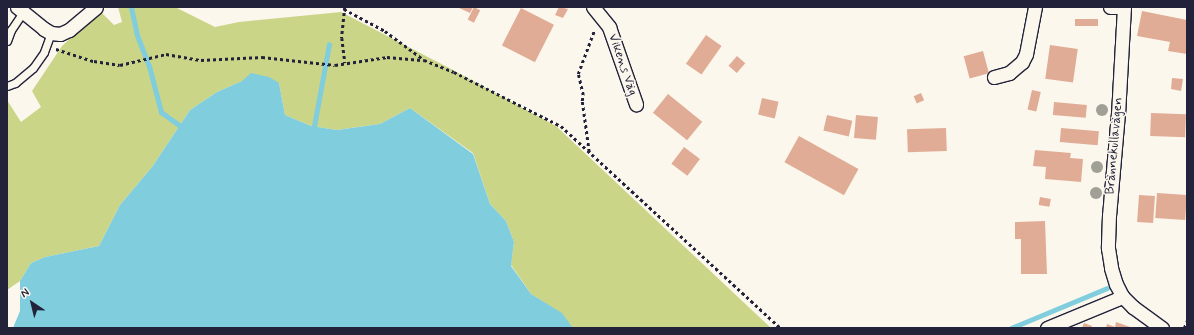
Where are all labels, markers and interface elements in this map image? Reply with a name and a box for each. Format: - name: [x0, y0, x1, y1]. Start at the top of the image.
- street label: Vikens Väg: [604, 32, 640, 98]
- street label: Brännekullavägen: [1103, 97, 1127, 195]
- north arrow: [12, 283, 52, 323]
- text: N: [18, 285, 32, 301]

